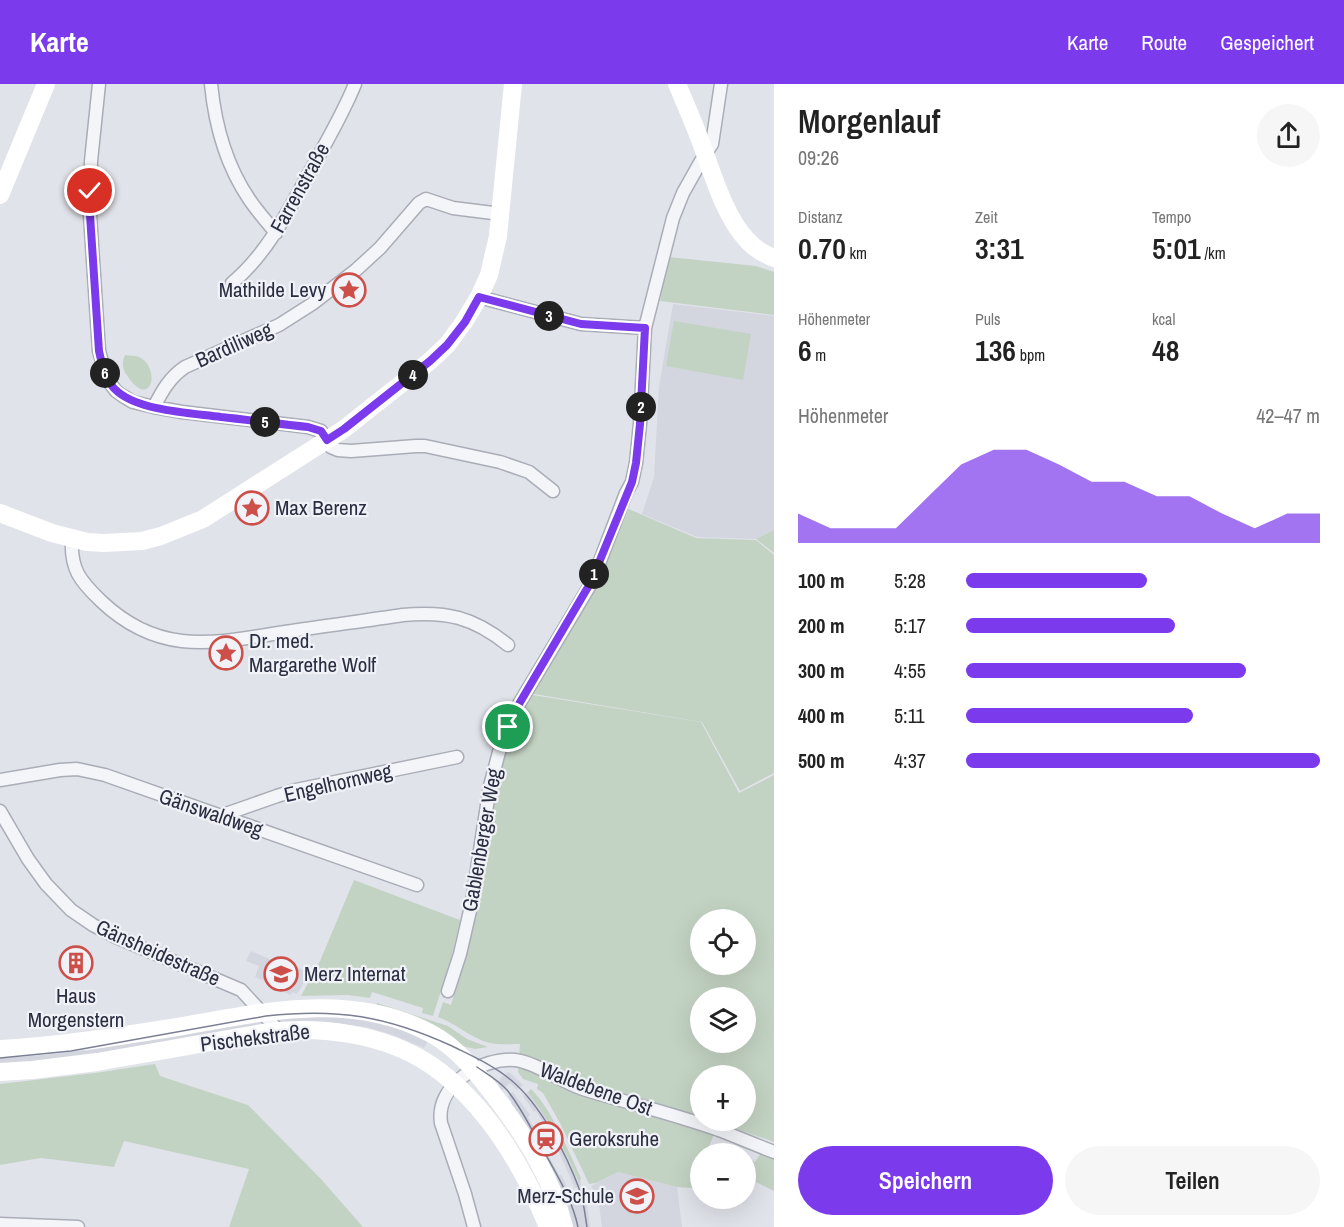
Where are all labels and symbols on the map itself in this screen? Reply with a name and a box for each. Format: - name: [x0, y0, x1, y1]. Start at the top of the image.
- street label: Farrenstraße: [263, 138, 336, 238]
- pin: [64, 165, 115, 216]
- place icon: Mathilde Levy: [331, 272, 367, 308]
- place label: Mathilde Levy: [219, 275, 326, 304]
- pin: 3: [534, 301, 564, 331]
- street label: Bardiliweg: [191, 315, 277, 374]
- pin: 6: [90, 358, 120, 388]
- pin: 4: [398, 360, 428, 390]
- pin: 2: [626, 392, 656, 422]
- pin: 5: [250, 407, 280, 437]
- place icon: Max Berenz: [234, 490, 270, 526]
- place label: Max Berenz: [275, 493, 367, 522]
- pin: 1: [579, 559, 609, 589]
- place label: Dr. med. Margarethe Wolf: [249, 626, 376, 679]
- place icon: Dr. med. Margarethe Wolf: [208, 635, 244, 671]
- pin: [482, 701, 533, 752]
- street label: Engelhornweg: [281, 756, 395, 809]
- street label: Gablenberger Weg: [455, 765, 508, 914]
- street label: Gänswaldweg: [155, 781, 267, 844]
- street label: Gänsheidestraße: [92, 912, 225, 993]
- building icon: Haus Morgenstern: [58, 945, 94, 981]
- school or university icon: Merz Internat: [263, 956, 299, 992]
- place label: Merz Internat: [304, 959, 406, 988]
- place label: Haus Morgenstern: [28, 981, 124, 1034]
- street label: Pischekstraße: [199, 1016, 311, 1059]
- street label: Waldebene Ost: [536, 1055, 657, 1122]
- station icon: Geroksruhe: [528, 1121, 564, 1157]
- place label: Geroksruhe: [569, 1124, 659, 1153]
- school or university icon: Merz-Schule: [619, 1178, 655, 1214]
- place label: Merz-Schule: [517, 1181, 614, 1210]

